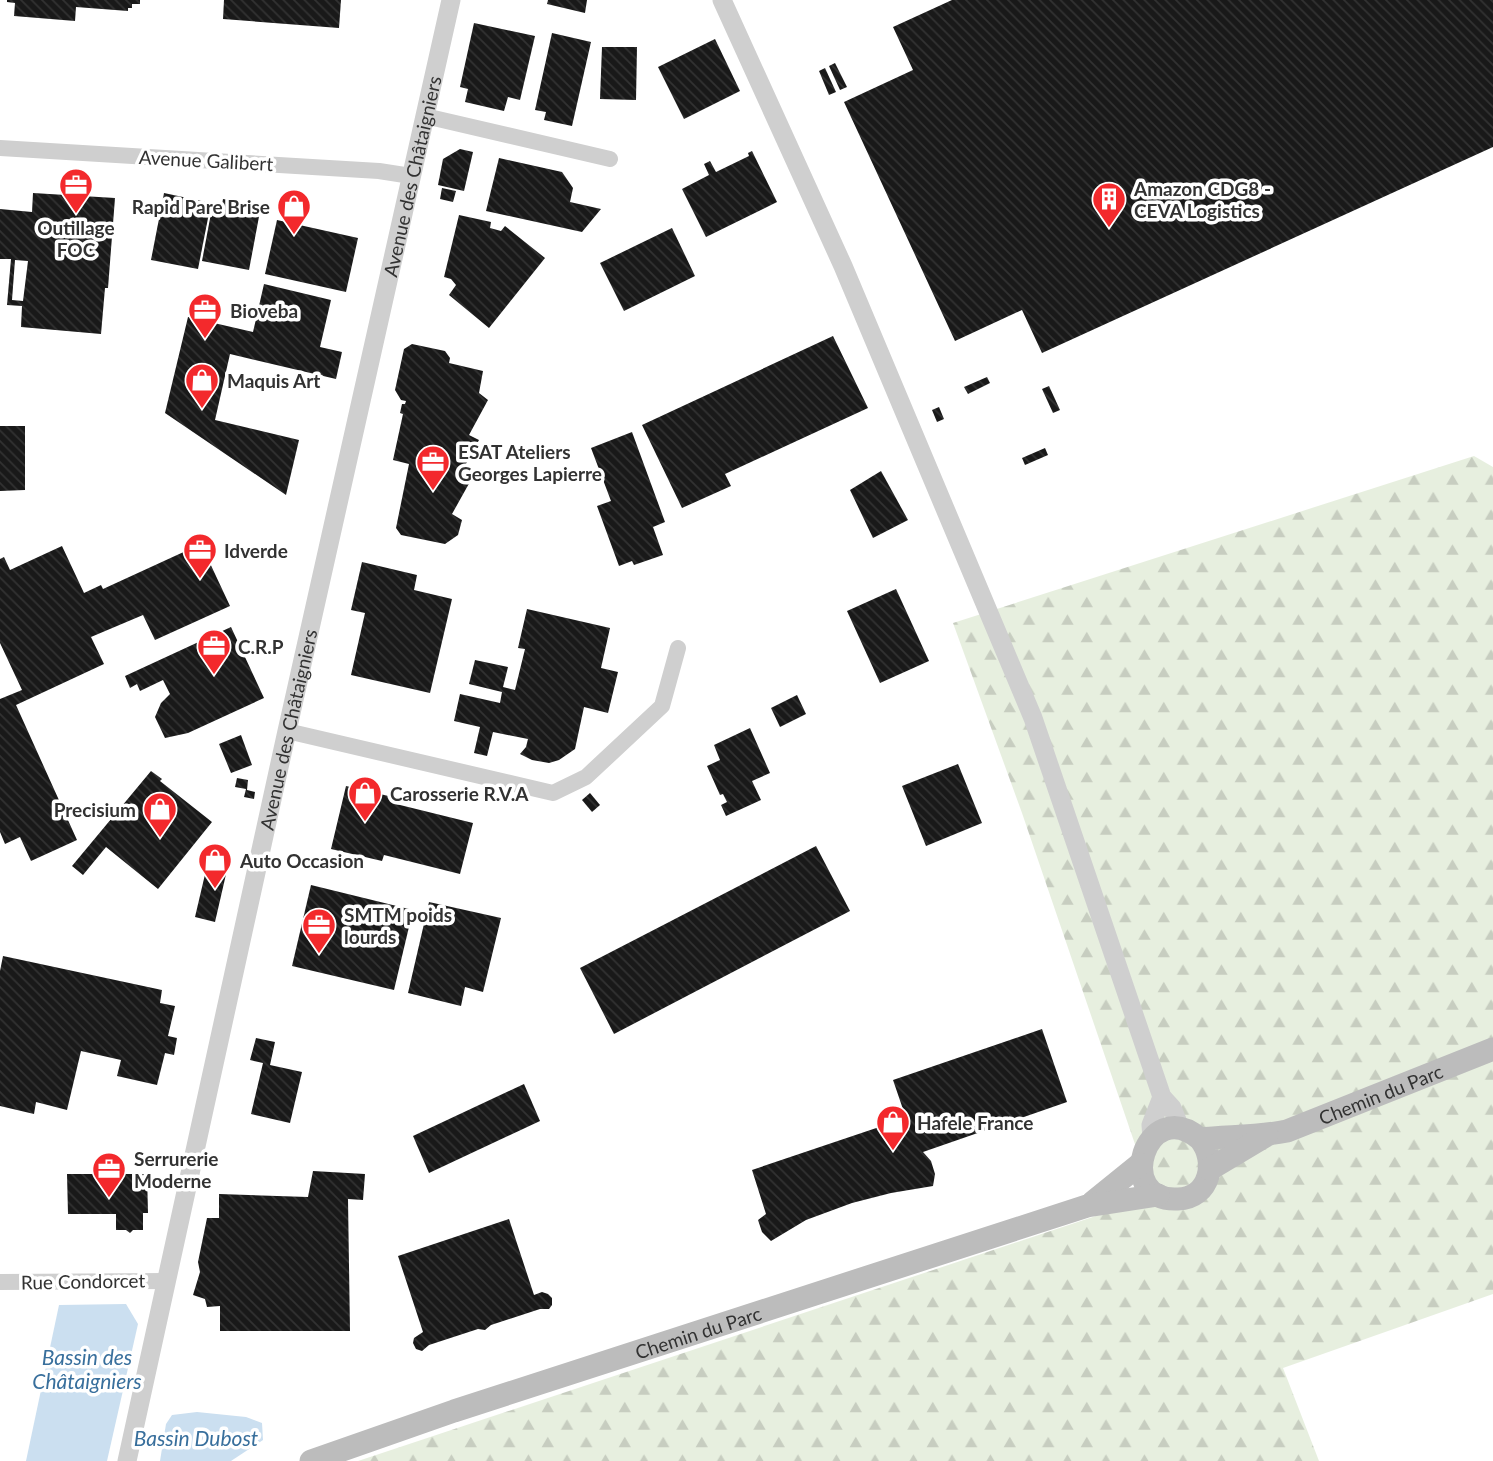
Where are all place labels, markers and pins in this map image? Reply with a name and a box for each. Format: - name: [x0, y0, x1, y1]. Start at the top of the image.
- office icon: Outillage FOC: [57, 166, 95, 215]
- place label: Amazon CDG8 - CEVA Logistics: [1133, 177, 1271, 222]
- building icon: Amazon CDG8 - CEVA Logistics: [1090, 180, 1128, 229]
- shop icon: Rapid Pare Brise: [275, 187, 313, 236]
- place label: Rapid Pare Brise: [132, 195, 270, 218]
- place label: Outillage FOC: [37, 216, 115, 261]
- office icon: Bioveba: [186, 291, 224, 340]
- place label: Bioveba: [230, 299, 298, 322]
- shop icon: Maquis Art: [183, 361, 221, 410]
- place label: Maquis Art: [227, 369, 320, 392]
- place label: ESAT Ateliers Georges Lapierre: [458, 440, 602, 485]
- office icon: ESAT Ateliers Georges Lapierre: [414, 443, 452, 492]
- office icon: Idverde: [181, 531, 219, 580]
- place label: Idverde: [224, 539, 288, 562]
- office icon: C.R.P: [195, 627, 233, 676]
- place label: C.R.P: [238, 635, 284, 658]
- shop icon: Carosserie R.V.A: [346, 774, 384, 823]
- place label: Carosserie R.V.A: [390, 782, 529, 805]
- shop icon: Precisium: [141, 790, 179, 839]
- place label: Precisium: [54, 798, 136, 821]
- shop icon: Auto Occasion: [196, 841, 234, 890]
- place label: Auto Occasion: [239, 849, 364, 872]
- place label: SMTM poids lourds: [344, 903, 452, 948]
- office icon: SMTM poids lourds: [300, 906, 338, 955]
- shop icon: Hafele France: [874, 1103, 912, 1152]
- place label: Hafele France: [917, 1111, 1034, 1134]
- place label: Serrurerie Moderne: [134, 1147, 218, 1192]
- office icon: Serrurerie Moderne: [90, 1150, 128, 1199]

